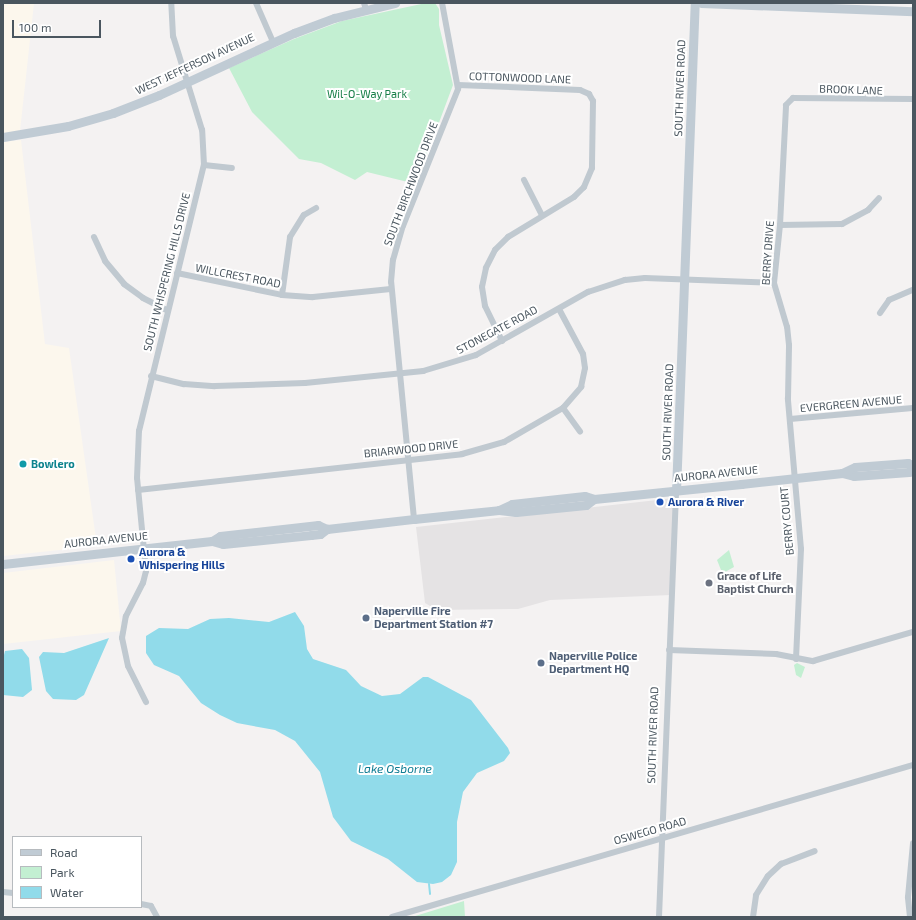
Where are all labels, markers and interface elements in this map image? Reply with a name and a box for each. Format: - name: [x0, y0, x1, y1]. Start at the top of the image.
- scale bar: [14, 12, 103, 38]
- text: 100 m: [19, 20, 51, 34]
- street label: WEST JEFFERSON AVENUE: [133, 30, 257, 98]
- street label: SOUTH RIVER ROAD: [672, 39, 688, 137]
- street label: COTTONWOOD LANE: [469, 70, 571, 86]
- street label: BROOK LANE: [819, 82, 883, 98]
- park label: Wil-O-Way Park: [327, 87, 407, 101]
- street label: SOUTH BIRCHWOOD DRIVE: [381, 120, 441, 248]
- street label: SOUTH WHISPERING HILLS DRIVE: [141, 191, 193, 353]
- street label: BERRY DRIVE: [759, 220, 777, 286]
- street label: WILLCREST ROAD: [194, 261, 282, 291]
- street label: STONEGATE ROAD: [454, 303, 540, 357]
- street label: SOUTH RIVER ROAD: [660, 363, 676, 461]
- street label: EVERGREEN AVENUE: [799, 393, 903, 415]
- street label: BRIARWOOD DRIVE: [363, 437, 459, 461]
- place label: Bowlero: [31, 457, 75, 471]
- marker: Bowlero: [18, 459, 28, 469]
- street label: AURORA AVENUE: [673, 463, 759, 485]
- street label: BERRY COURT: [777, 486, 797, 556]
- place label: Aurora & River: [668, 495, 744, 509]
- marker: Aurora & River: [655, 497, 665, 507]
- street label: AURORA AVENUE: [63, 529, 149, 551]
- place label: Aurora & Whispering Hills: [139, 546, 225, 572]
- marker: Aurora & Whispering Hills: [126, 554, 136, 564]
- place label: Grace of Life Baptist Church: [717, 570, 794, 596]
- marker: Grace of Life Baptist Church: [704, 578, 714, 588]
- place label: Naperville Fire Department Station #7: [374, 605, 493, 631]
- marker: Naperville Fire Department Station #7: [361, 613, 371, 623]
- place label: Naperville Police Department HQ: [549, 650, 637, 676]
- marker: Naperville Police Department HQ: [536, 658, 546, 668]
- street label: SOUTH RIVER ROAD: [645, 686, 661, 784]
- water label: Lake Osborne: [358, 762, 432, 776]
- street label: OSWEGO ROAD: [612, 814, 688, 848]
- legend: [12, 836, 142, 908]
- text: Road: [50, 845, 78, 859]
- text: Park: [50, 865, 75, 879]
- text: Water: [50, 885, 84, 899]

